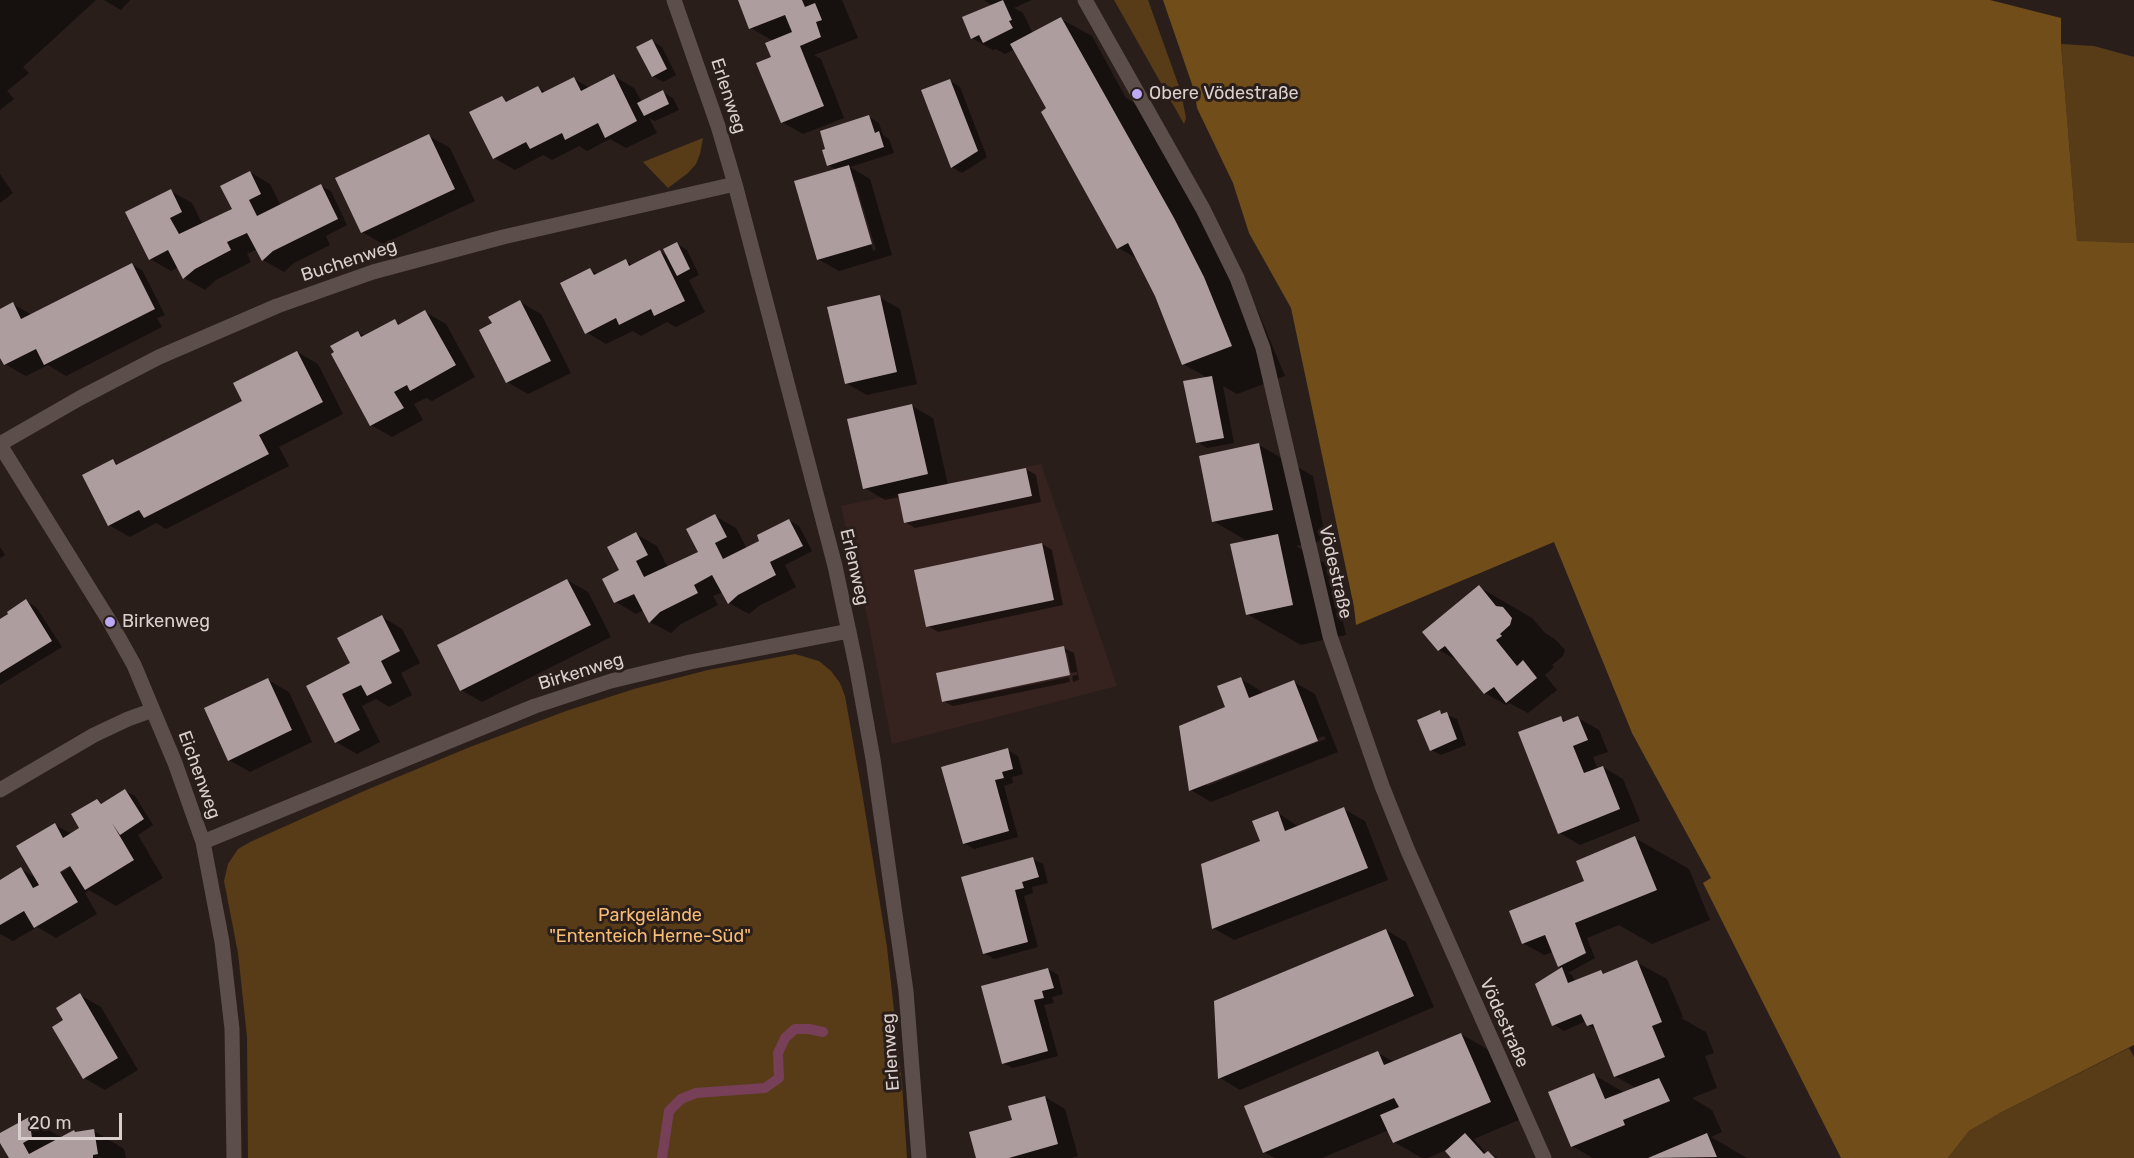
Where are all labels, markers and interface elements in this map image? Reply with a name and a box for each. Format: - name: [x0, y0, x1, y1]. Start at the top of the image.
- street label: Erlenweg: [706, 56, 750, 136]
- place label: Obere Vödestraße: [1149, 83, 1299, 105]
- marker: Obere Vödestraße: [1130, 87, 1144, 101]
- street label: Buchenweg: [298, 235, 400, 287]
- street label: Vödestraße: [1314, 523, 1356, 621]
- street label: Erlenweg: [835, 527, 873, 607]
- place label: Birkenweg: [122, 611, 210, 633]
- marker: Birkenweg: [103, 615, 117, 629]
- street label: Birkenweg: [536, 649, 626, 695]
- street label: Eichenweg: [173, 728, 225, 822]
- park label: Parkgelände "Ententeich Herne-Süd": [549, 905, 751, 948]
- street label: Vödestraße: [1475, 975, 1533, 1071]
- street label: Erlenweg: [878, 1012, 904, 1092]
- scale bar: [21, 1101, 124, 1139]
- text: 20 m: [29, 1112, 71, 1134]

